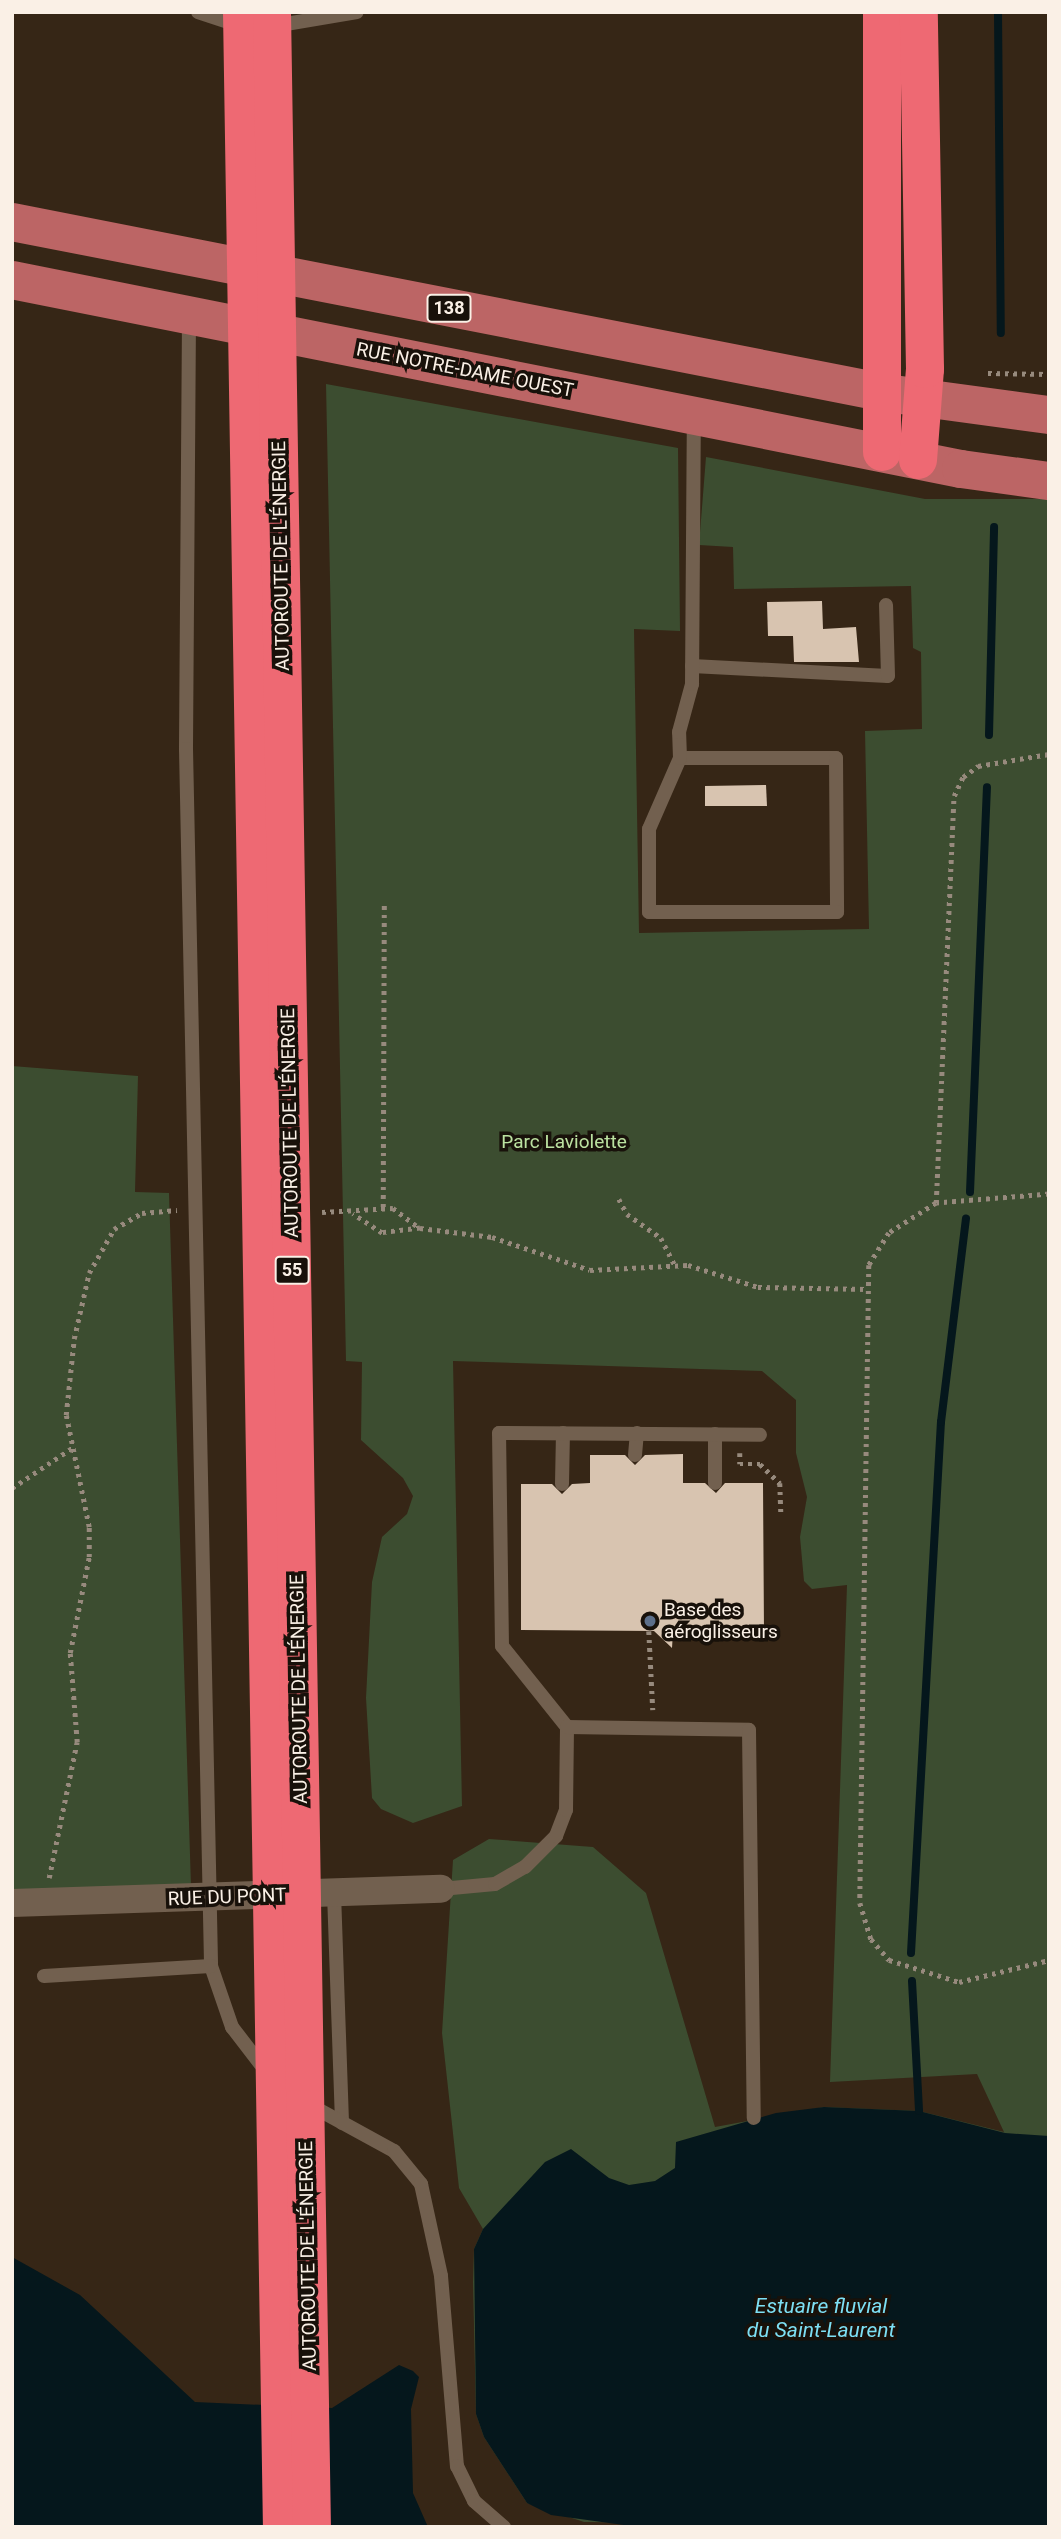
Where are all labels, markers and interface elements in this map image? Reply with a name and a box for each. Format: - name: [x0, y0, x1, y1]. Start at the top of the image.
- road number: 138: [426, 294, 472, 322]
- street label: RUE NOTRE-DAME OUEST: [355, 338, 575, 402]
- street label: AUTOROUTE DE L'ÉNERGIE: [268, 441, 294, 671]
- street label: AUTOROUTE DE L'ÉNERGIE: [277, 1008, 303, 1238]
- park label: Parc Laviolette: [501, 1131, 627, 1153]
- road number: 55: [274, 1255, 310, 1284]
- street label: AUTOROUTE DE L'ÉNERGIE: [286, 1574, 312, 1804]
- place label: Base des aéroglisseurs: [664, 1599, 778, 1643]
- marker: Base des aéroglisseurs: [642, 1613, 658, 1629]
- street label: RUE DU PONT: [167, 1884, 287, 1910]
- street label: AUTOROUTE DE L'ÉNERGIE: [295, 2141, 321, 2371]
- water label: Estuaire fluvial du Saint-Laurent: [747, 2293, 895, 2343]

